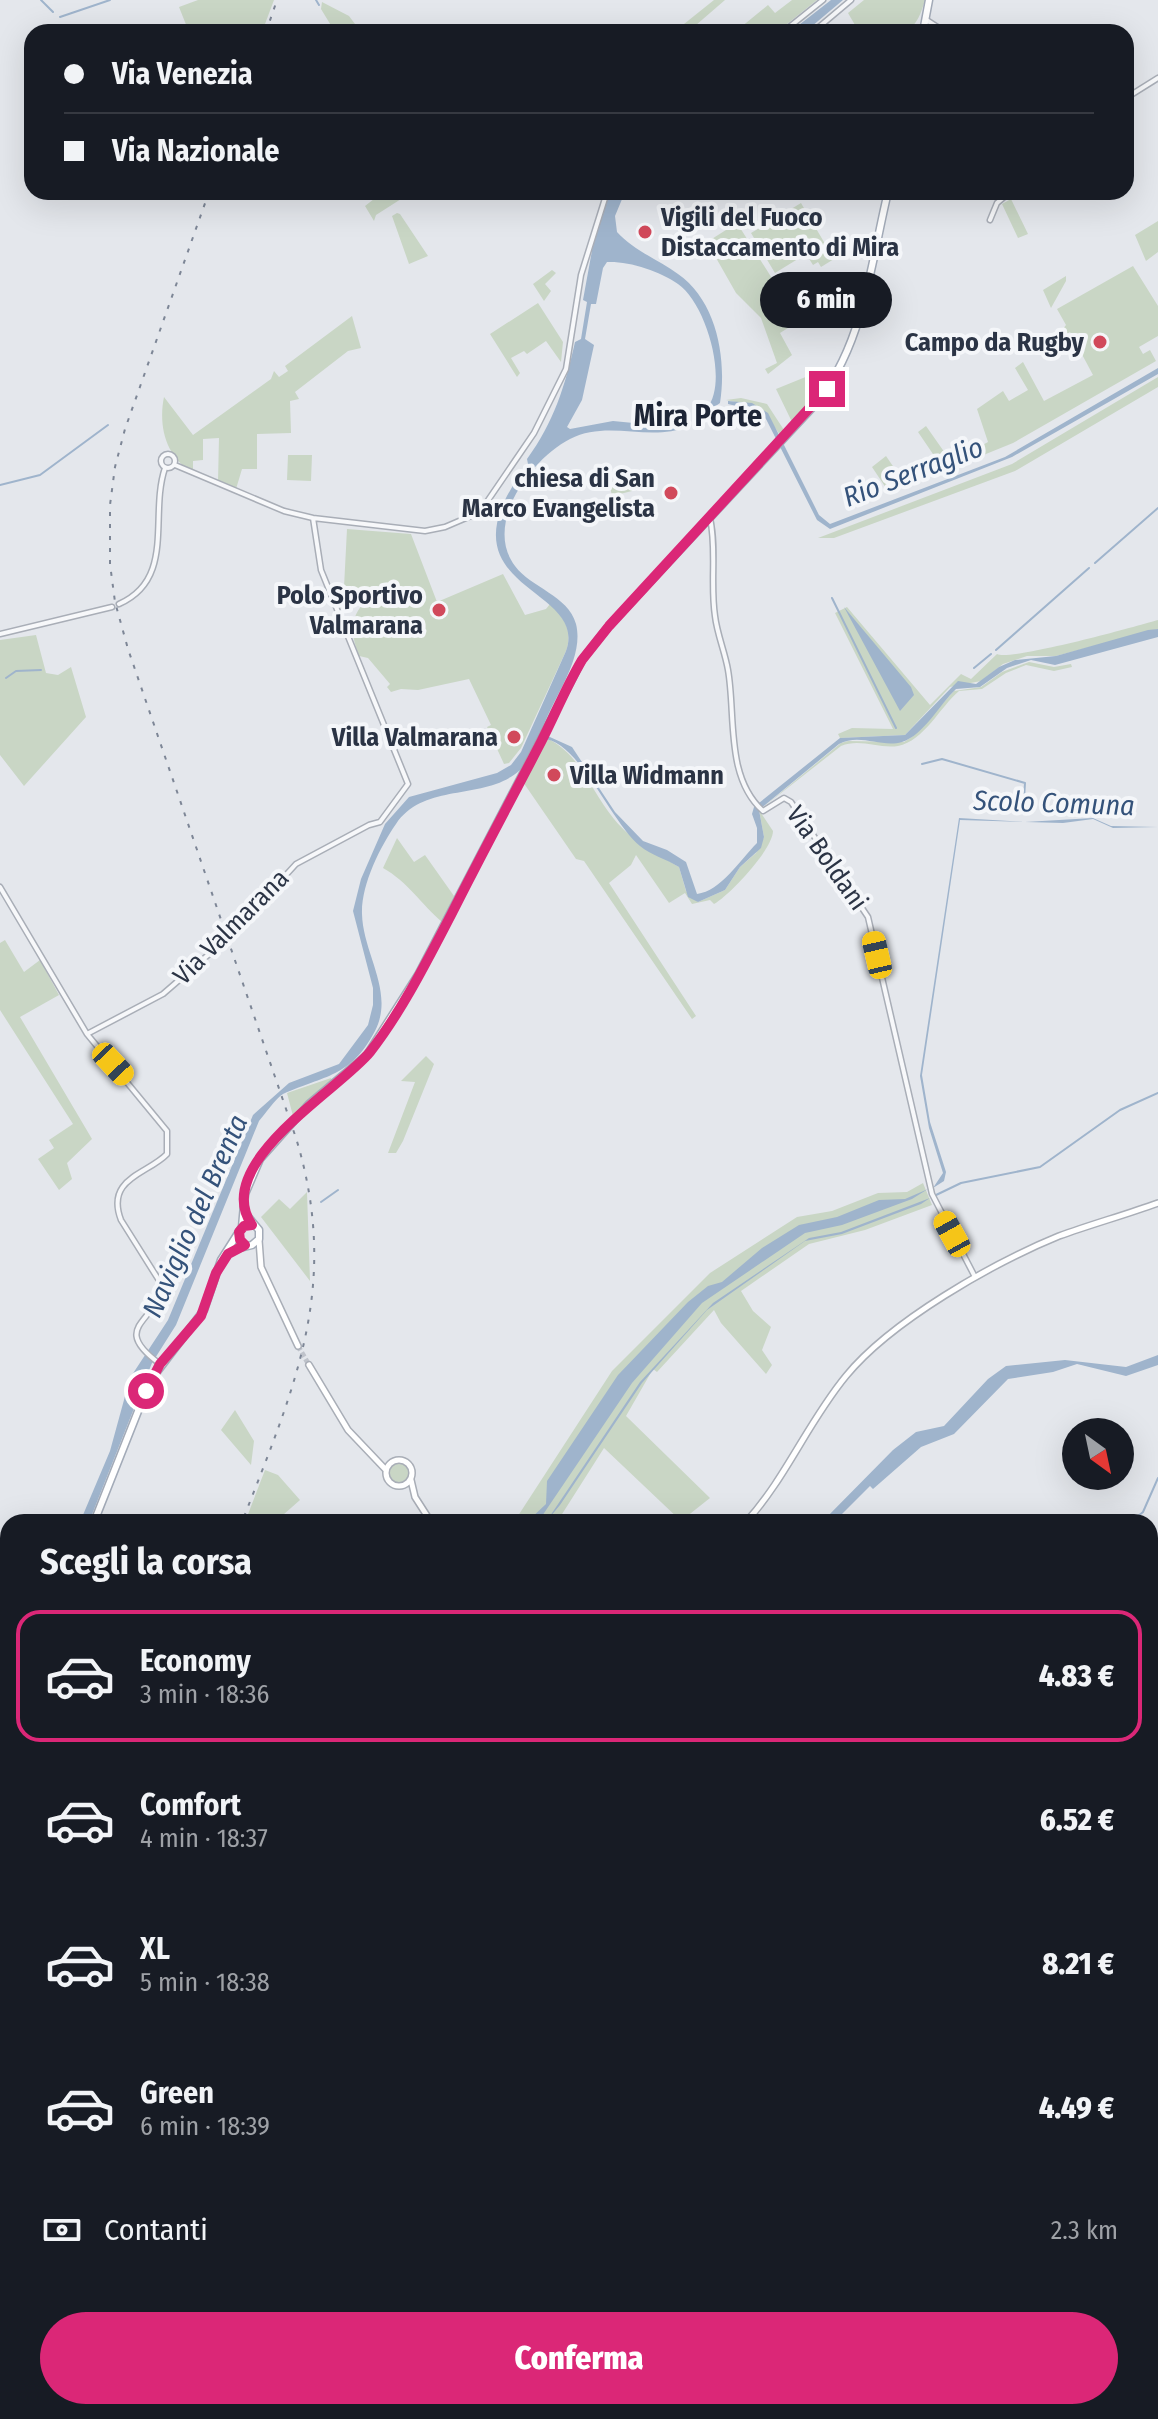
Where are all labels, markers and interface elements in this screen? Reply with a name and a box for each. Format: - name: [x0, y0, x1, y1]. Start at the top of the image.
- text: Via Venezia: [112, 56, 253, 92]
- text: Via Nazionale: [112, 133, 279, 169]
- place label: Vigili del Fuoco Distaccamento di Mira: [660, 202, 899, 263]
- marker: Vigili del Fuoco Distaccamento di Mira: [636, 223, 654, 241]
- callout: 6 min: [761, 273, 893, 329]
- text: 6 min: [796, 284, 856, 315]
- place label: Campo da Rugby: [905, 327, 1085, 358]
- marker: Campo da Rugby: [1091, 333, 1109, 351]
- route end: [809, 371, 845, 407]
- district label: Mira Porte: [634, 398, 762, 434]
- water label: Rio Serraglio: [838, 430, 988, 514]
- place label: chiesa di San Marco Evangelista: [462, 463, 655, 524]
- marker: chiesa di San Marco Evangelista: [662, 484, 680, 502]
- place label: Polo Sportivo Valmarana: [277, 580, 423, 641]
- marker: Polo Sportivo Valmarana: [430, 601, 448, 619]
- place label: Villa Valmarana: [331, 722, 498, 753]
- marker: Villa Valmarana: [505, 728, 523, 746]
- place label: Villa Widmann: [569, 760, 724, 791]
- marker: Villa Widmann: [545, 766, 563, 784]
- water label: Scolo Comuna: [972, 784, 1135, 822]
- street label: Via Boldani: [780, 800, 874, 916]
- street label: Via Valmarana: [167, 863, 295, 991]
- car: [860, 929, 894, 981]
- car: [88, 1038, 138, 1090]
- water label: Naviglio del Brenta: [136, 1110, 254, 1322]
- car: [930, 1207, 974, 1261]
- route start: [128, 1373, 164, 1409]
- north arrow: [1062, 1418, 1134, 1490]
- map controls: [1062, 1418, 1134, 1490]
- text: Scegli la corsa: [40, 1540, 252, 1584]
- icon: car: [44, 1640, 116, 1712]
- text: Economy: [140, 1643, 251, 1679]
- text: 4.83 €: [1039, 1658, 1114, 1694]
- text: 3 min · 18:36: [140, 1679, 269, 1710]
- icon: car: [44, 1784, 116, 1856]
- text: Comfort: [140, 1787, 241, 1823]
- text: 6.52 €: [1040, 1802, 1114, 1838]
- text: 4 min · 18:37: [140, 1823, 268, 1854]
- icon: car: [44, 1928, 116, 2000]
- text: XL: [140, 1931, 170, 1967]
- text: 8.21 €: [1042, 1946, 1114, 1982]
- text: 5 min · 18:38: [140, 1967, 270, 1998]
- icon: car: [44, 2072, 116, 2144]
- text: Green: [140, 2075, 214, 2111]
- text: 4.49 €: [1039, 2090, 1114, 2126]
- text: 6 min · 18:39: [140, 2111, 270, 2142]
- icon: cash: [40, 2208, 84, 2252]
- text: Contanti: [104, 2212, 208, 2248]
- text: 2.3 km: [1051, 2215, 1118, 2246]
- button: Conferma: [40, 2312, 1118, 2404]

